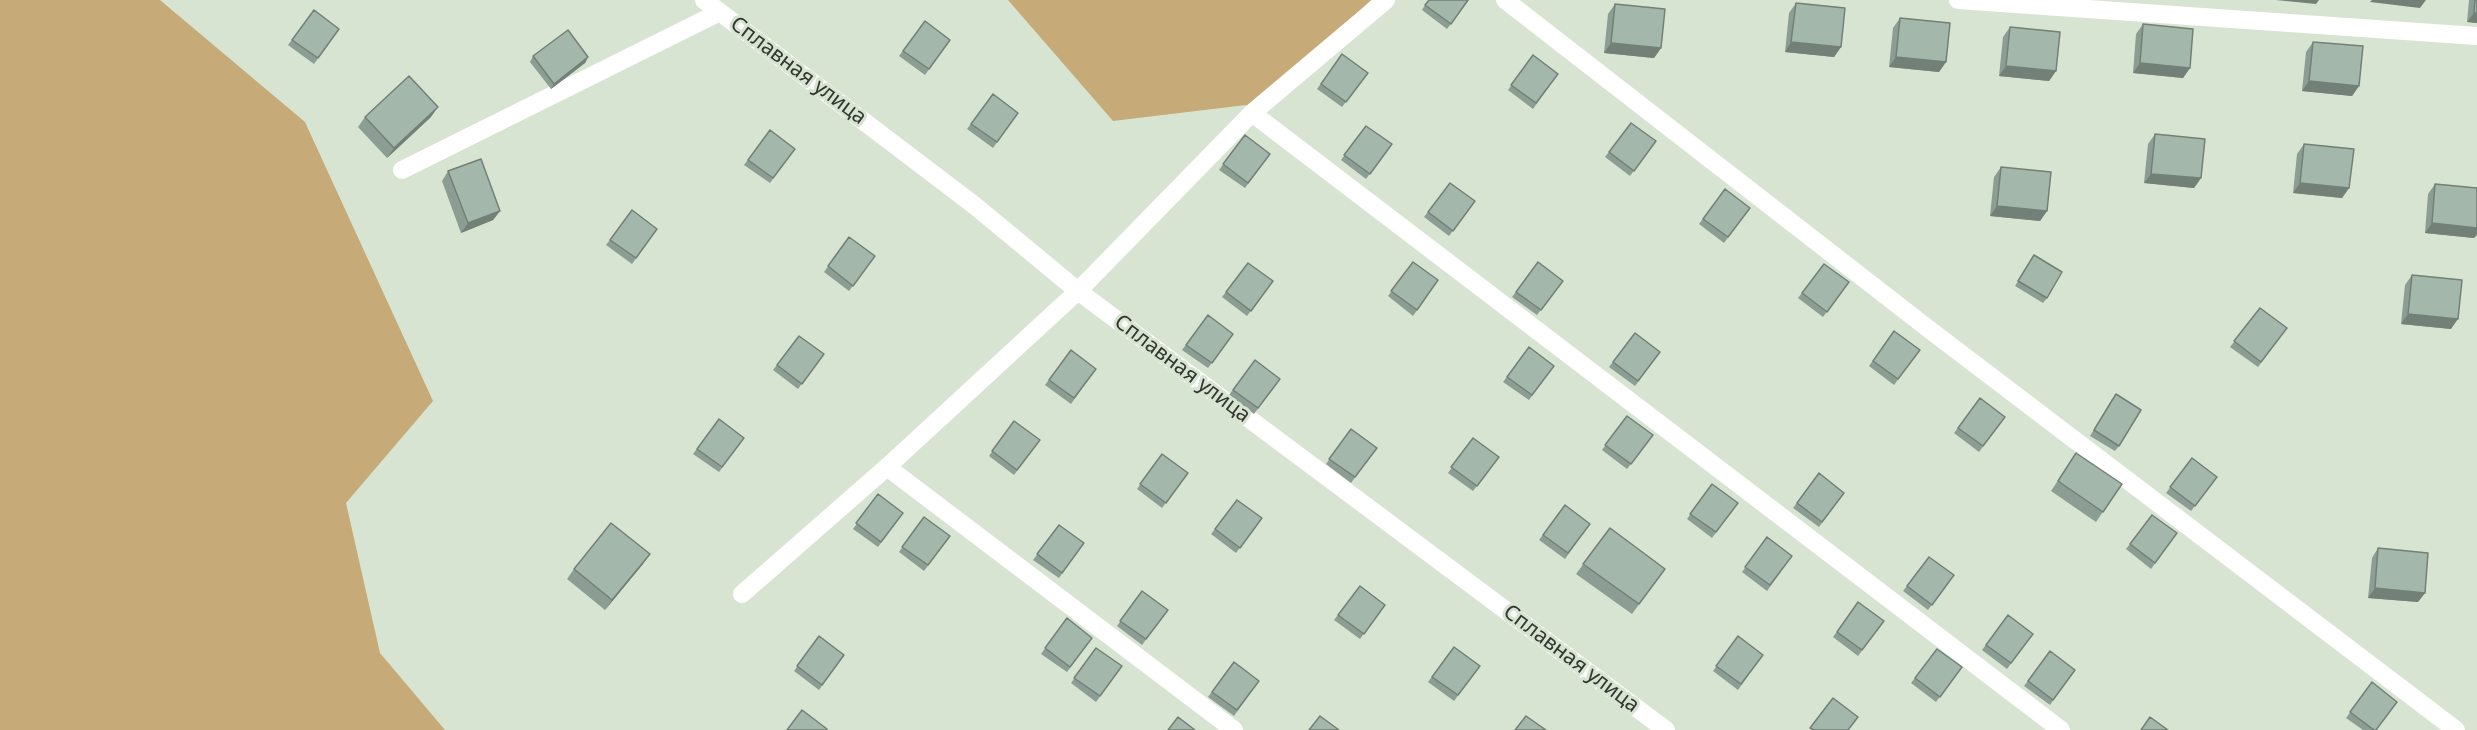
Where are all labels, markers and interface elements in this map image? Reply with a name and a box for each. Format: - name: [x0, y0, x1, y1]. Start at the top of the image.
- street label: Сплавная улица: [725, 12, 871, 130]
- street label: Сплавная улица: [1109, 310, 1255, 428]
- street label: Сплавная улица: [1498, 600, 1644, 718]

